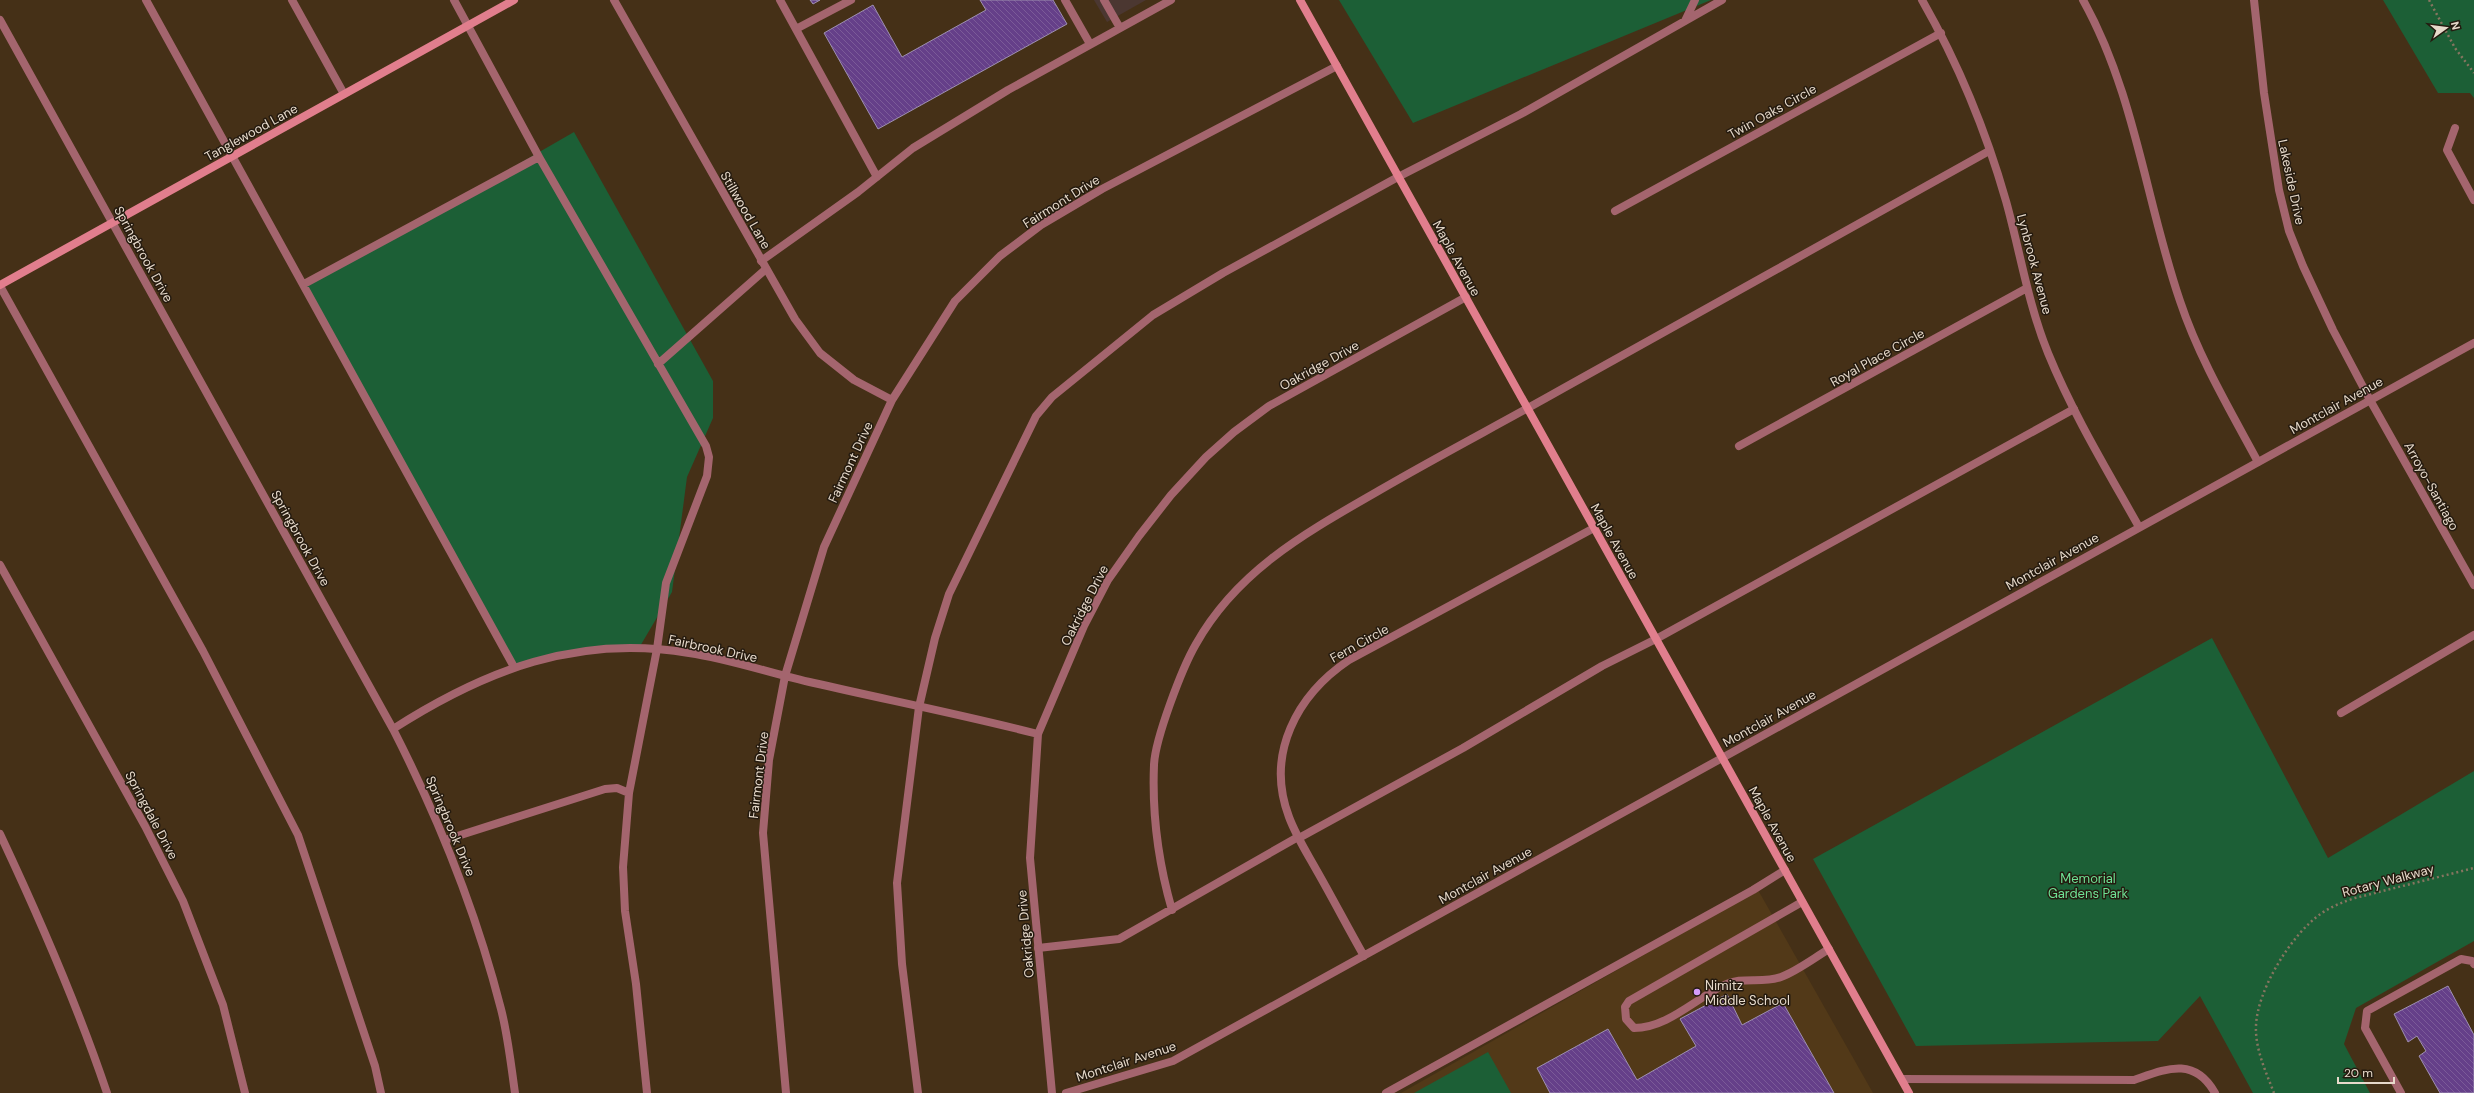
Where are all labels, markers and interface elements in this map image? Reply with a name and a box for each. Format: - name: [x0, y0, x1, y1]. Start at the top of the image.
- north arrow: [2426, 8, 2466, 48]
- text: N: [2448, 20, 2463, 31]
- street label: Twin Oaks Circle: [1725, 80, 1819, 143]
- street label: Tanglewood Lane: [202, 100, 301, 165]
- street label: Lakeside Drive: [2274, 138, 2309, 226]
- street label: Stillwood Lane: [716, 168, 775, 252]
- street label: Fairmont Drive: [1020, 171, 1103, 232]
- street label: Springbrook Drive: [110, 203, 177, 305]
- street label: Lynbrook Avenue: [2013, 212, 2056, 316]
- street label: Maple Avenue: [1429, 217, 1484, 299]
- street label: Royal Place Circle: [1827, 324, 1927, 390]
- street label: Oakridge Drive: [1276, 337, 1362, 394]
- street label: Montclair Avenue: [2287, 373, 2386, 438]
- street label: Fairmont Drive: [824, 419, 877, 506]
- street label: Arroyo-Santiago: [2400, 439, 2463, 534]
- street label: Springbrook Drive: [267, 487, 334, 589]
- street label: Maple Avenue: [1587, 500, 1642, 582]
- street label: Montclair Avenue: [2003, 529, 2102, 594]
- street label: Oakridge Drive: [1057, 562, 1112, 648]
- street label: Fern Circle: [1327, 620, 1392, 667]
- street label: Fairbrook Drive: [667, 631, 759, 666]
- street label: Montclair Avenue: [1720, 686, 1819, 751]
- street label: Fairmont Drive: [745, 731, 772, 820]
- street label: Springdale Drive: [121, 768, 182, 862]
- street label: Springbrook Drive: [422, 774, 479, 879]
- street label: Maple Avenue: [1745, 783, 1800, 865]
- street label: Montclair Avenue: [1436, 843, 1535, 908]
- street label: Rotary Walkway: [2340, 860, 2436, 901]
- park label: Memorial Gardens Park: [2048, 870, 2129, 902]
- street label: Oakridge Drive: [1013, 889, 1038, 979]
- place label: Nimitz Middle School: [1705, 977, 1790, 1009]
- marker: Nimitz Middle School: [1692, 987, 1702, 997]
- street label: Montclair Avenue: [1074, 1037, 1178, 1086]
- scale bar: [2338, 1059, 2394, 1085]
- text: 20 m: [2344, 1065, 2373, 1081]

